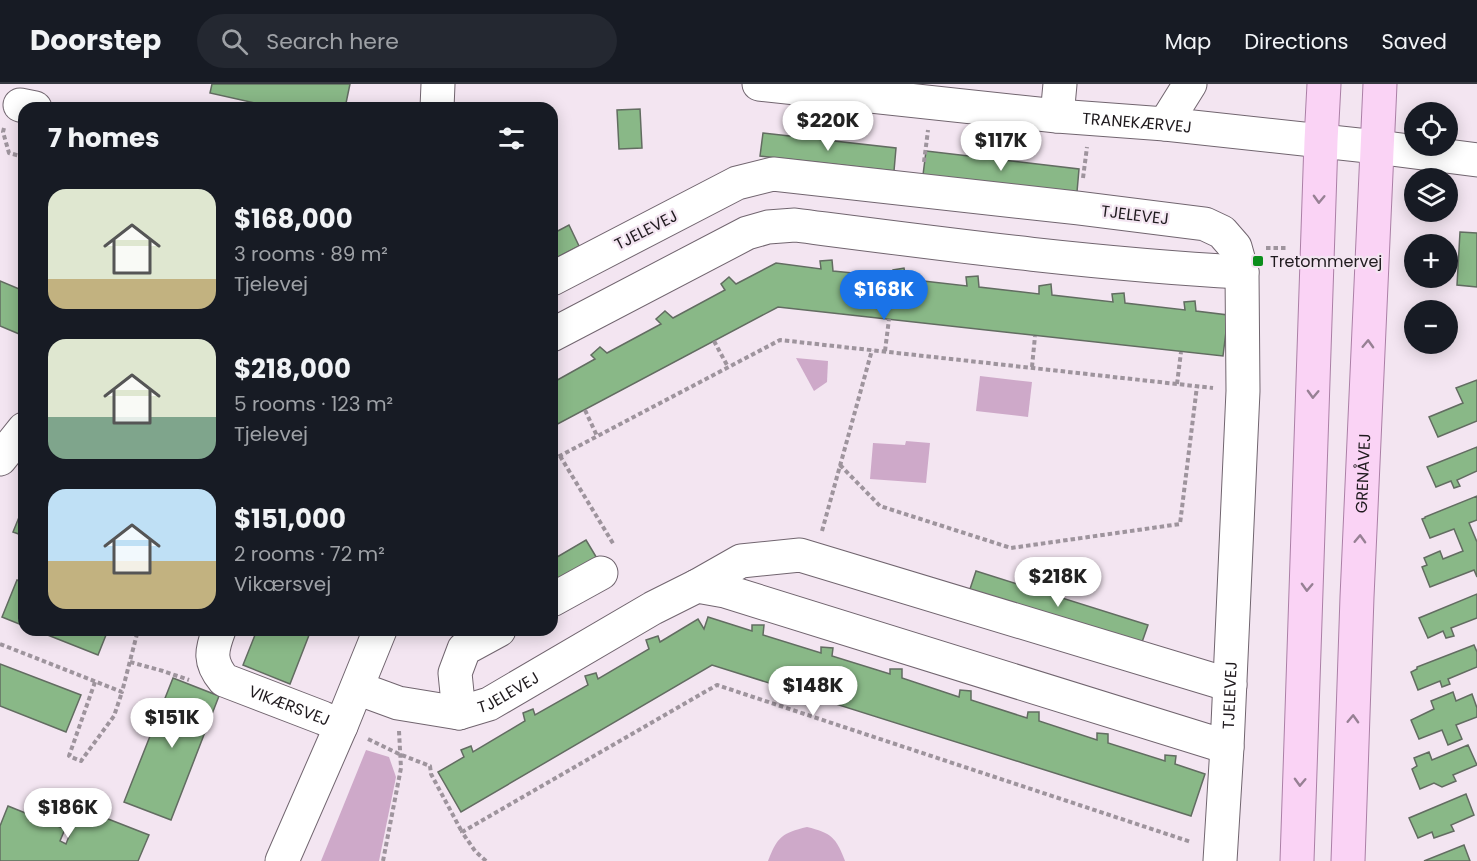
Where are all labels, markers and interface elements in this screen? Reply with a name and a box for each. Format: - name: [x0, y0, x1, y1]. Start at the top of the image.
- search box: [197, 14, 617, 68]
- text: Doorstep: [30, 21, 161, 60]
- icon: search: [218, 25, 251, 58]
- text: Search here: [266, 26, 399, 57]
- text: Map: [1165, 27, 1211, 56]
- text: Directions: [1244, 27, 1348, 56]
- text: Saved: [1381, 27, 1447, 56]
- pin: $220K: [786, 101, 870, 152]
- map controls: [1404, 102, 1458, 354]
- button: locate: [1404, 102, 1458, 156]
- text: $220K: [797, 106, 859, 134]
- street label: TRANEKÆRVEJ: [1081, 106, 1193, 138]
- text: 7 homes: [48, 120, 160, 156]
- pin: $117K: [959, 121, 1043, 172]
- icon: filters: [495, 122, 528, 155]
- text: $117K: [975, 126, 1027, 154]
- button: layers: [1404, 168, 1458, 222]
- one-way arrow: [1313, 195, 1325, 204]
- street label: TJELEVEJ: [1100, 199, 1170, 231]
- text: $168,000: [234, 201, 353, 237]
- street label: TJELEVEJ: [610, 204, 682, 256]
- icon: home: [96, 213, 168, 285]
- button: +: [1404, 234, 1458, 288]
- text: 3 rooms · 89 m²: [234, 240, 388, 268]
- place label: Tretommervej: [1270, 250, 1382, 273]
- marker: Tretommervej: [1251, 254, 1265, 268]
- text: Tjelevej: [234, 270, 308, 298]
- pin: $168K: [842, 270, 926, 321]
- text: $168K: [854, 275, 914, 303]
- button: −: [1404, 300, 1458, 354]
- one-way arrow: [1361, 340, 1374, 349]
- text: $218,000: [234, 351, 351, 387]
- icon: home: [96, 363, 168, 435]
- text: 5 rooms · 123 m²: [234, 390, 393, 418]
- one-way arrow: [1307, 390, 1319, 399]
- text: Tjelevej: [234, 420, 308, 448]
- street label: GRENÅVEJ: [1349, 433, 1376, 514]
- text: $151,000: [234, 501, 346, 537]
- icon: home: [96, 513, 168, 585]
- one-way arrow: [1353, 534, 1366, 543]
- text: 2 rooms · 72 m²: [234, 540, 385, 568]
- pin: $218K: [1016, 557, 1100, 608]
- text: $218K: [1029, 562, 1088, 590]
- text: Vikærsvej: [234, 570, 331, 598]
- one-way arrow: [1300, 583, 1313, 592]
- street label: TJELEVEJ: [1216, 661, 1242, 730]
- street label: TJELEVEJ: [474, 666, 543, 718]
- pin: $148K: [771, 666, 855, 717]
- text: $148K: [782, 671, 844, 699]
- street label: VIKÆRSVEJ: [246, 679, 334, 731]
- pin: $151K: [130, 698, 214, 749]
- text: $151K: [144, 703, 200, 731]
- one-way arrow: [1346, 714, 1359, 723]
- one-way arrow: [1293, 777, 1306, 786]
- pin: $186K: [26, 788, 110, 839]
- text: $186K: [38, 793, 98, 821]

